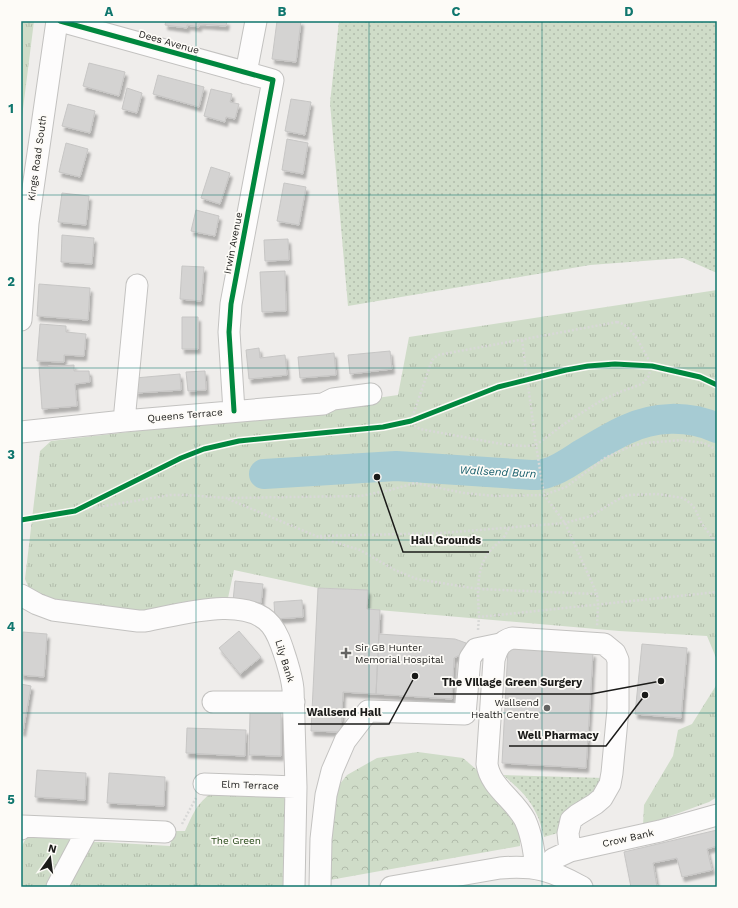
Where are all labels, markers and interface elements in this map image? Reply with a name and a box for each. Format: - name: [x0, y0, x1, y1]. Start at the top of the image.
- text: A: [105, 4, 114, 19]
- text: B: [278, 4, 287, 19]
- text: C: [452, 4, 461, 19]
- text: D: [624, 4, 634, 19]
- street label: Dees Avenue: [137, 28, 201, 56]
- text: 1: [8, 101, 14, 116]
- street label: Kings Road South: [26, 115, 48, 201]
- street label: Irwin Avenue: [222, 211, 244, 275]
- text: 2: [7, 274, 15, 289]
- street label: Queens Terrace: [147, 406, 223, 424]
- text: 3: [7, 447, 15, 462]
- water label: Wallsend Burn: [459, 463, 537, 481]
- callout: Hall Grounds: [403, 529, 489, 552]
- text: Hall Grounds: [411, 534, 481, 547]
- text: 4: [7, 619, 16, 634]
- street label: Lily Bank: [273, 638, 297, 684]
- place label: Sir GB Hunter Memorial Hospital: [355, 642, 444, 665]
- marker: Sir GB Hunter Memorial Hospital: [340, 647, 352, 659]
- callout: The Village Green Surgery: [434, 671, 591, 694]
- text: The Village Green Surgery: [442, 676, 583, 689]
- place label: Wallsend Health Centre: [471, 697, 539, 720]
- callout: Wallsend Hall: [298, 701, 389, 724]
- marker: Wallsend Health Centre: [542, 703, 552, 713]
- text: Wallsend Hall: [307, 706, 382, 719]
- callout: Well Pharmacy: [509, 723, 606, 746]
- text: Well Pharmacy: [517, 729, 599, 742]
- street label: Elm Terrace: [221, 778, 279, 792]
- text: 5: [7, 792, 15, 807]
- street label: Crow Bank: [601, 827, 655, 849]
- park label: The Green: [211, 835, 261, 846]
- north arrow: [30, 838, 70, 878]
- text: N: [47, 841, 58, 856]

